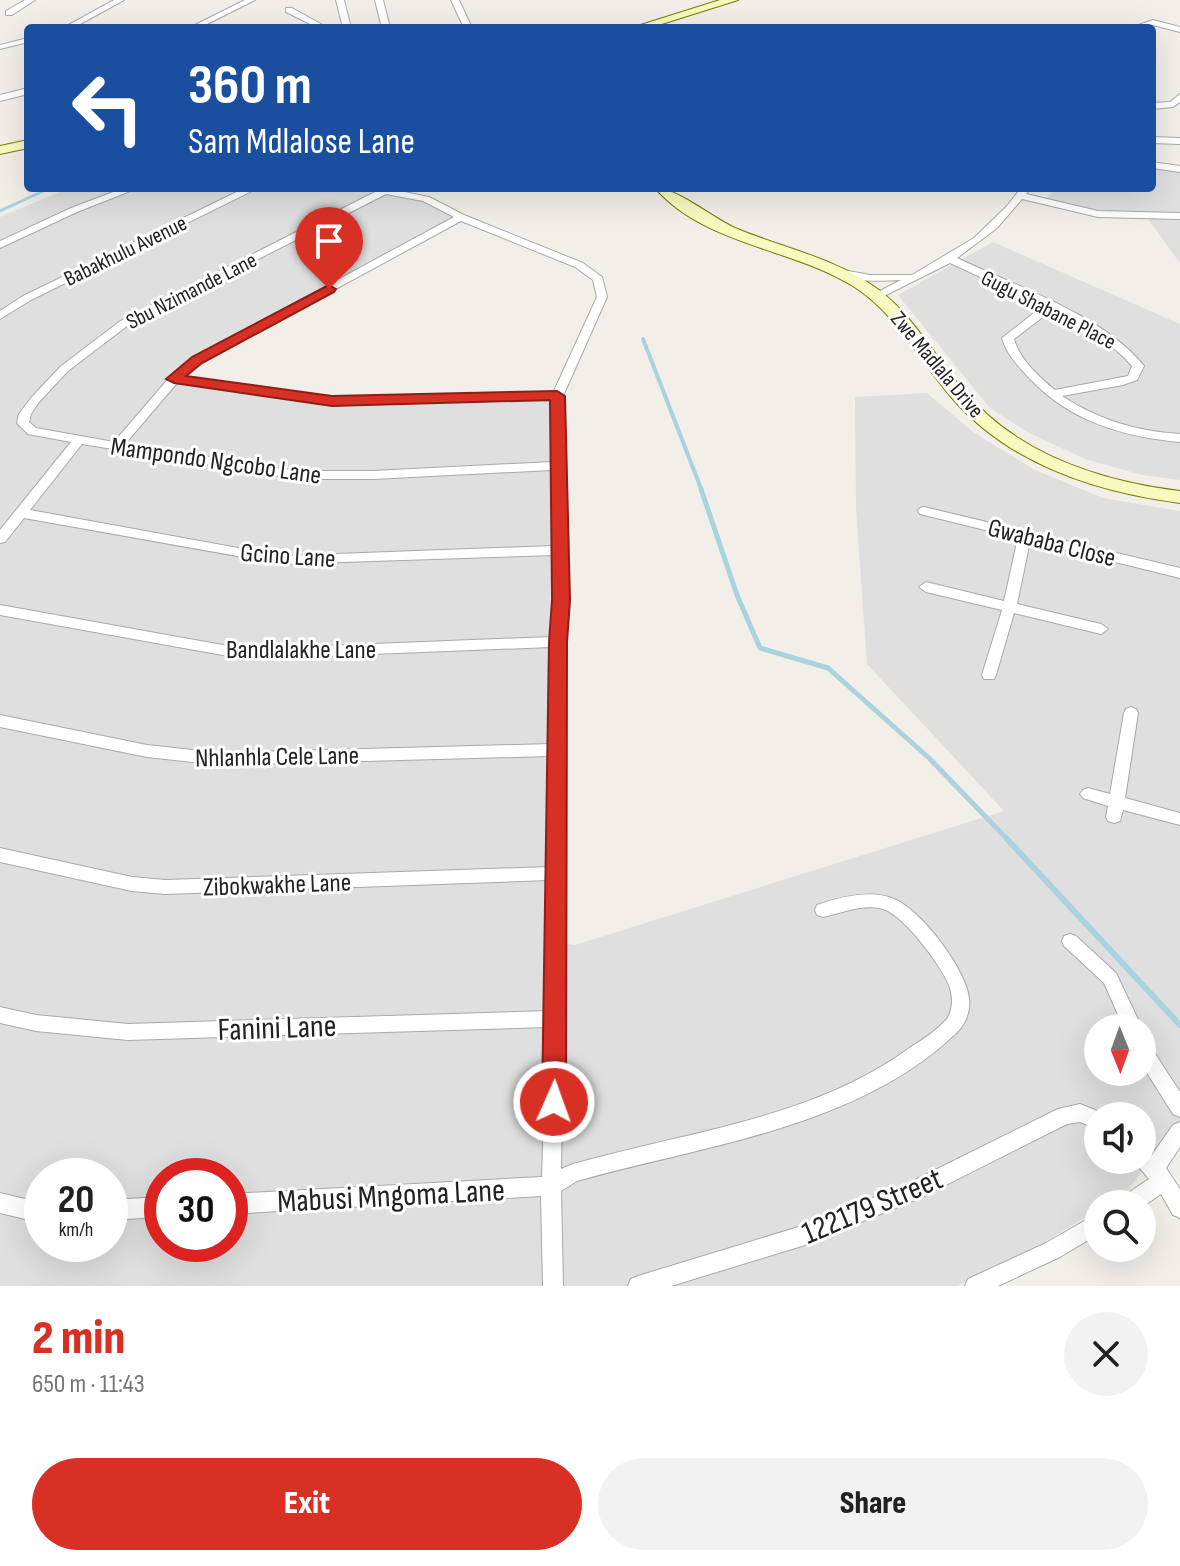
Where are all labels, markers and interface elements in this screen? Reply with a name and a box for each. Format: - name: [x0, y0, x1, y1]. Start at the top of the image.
- text: 360 m: [188, 53, 312, 120]
- icon: left: [56, 56, 160, 160]
- text: Sam Mdlalose Lane: [188, 121, 415, 164]
- pin: [295, 207, 363, 289]
- street label: Babakhulu Avenue: [60, 210, 192, 293]
- icon: arrive: [307, 219, 351, 263]
- street label: Sbu Nzimande Lane: [122, 247, 261, 336]
- street label: Gugu Shabane Place: [976, 265, 1120, 356]
- street label: Zwe Madlala Drive: [884, 306, 989, 424]
- street label: Mampondo Ngcobo Lane: [109, 431, 323, 492]
- street label: Gwababa Close: [985, 513, 1119, 574]
- street label: Gcino Lane: [239, 538, 337, 575]
- street label: Bandlalakhe Lane: [226, 635, 376, 666]
- street label: Nhlanhla Cele Lane: [195, 741, 359, 774]
- street label: Zibokwakhe Lane: [202, 867, 352, 904]
- street label: Fanini Lane: [217, 1007, 337, 1050]
- north arrow: [1084, 1014, 1156, 1086]
- map controls: [1084, 1014, 1156, 1262]
- position arrow: [512, 1060, 596, 1144]
- button: sound: [1084, 1102, 1156, 1174]
- speed limit sign: 30: [144, 1158, 248, 1262]
- street label: 122179 Street: [796, 1159, 949, 1253]
- street label: Mabusi Mngoma Lane: [276, 1171, 506, 1222]
- text: 20: [58, 1176, 94, 1224]
- button: search: [1084, 1190, 1156, 1262]
- text: km/h: [59, 1218, 93, 1242]
- text: 2 min: [32, 1310, 125, 1367]
- button: close: [1064, 1312, 1148, 1396]
- text: 650 m · 11:43: [32, 1369, 145, 1400]
- button: Exit: [32, 1458, 582, 1550]
- button: Share: [598, 1458, 1148, 1550]

